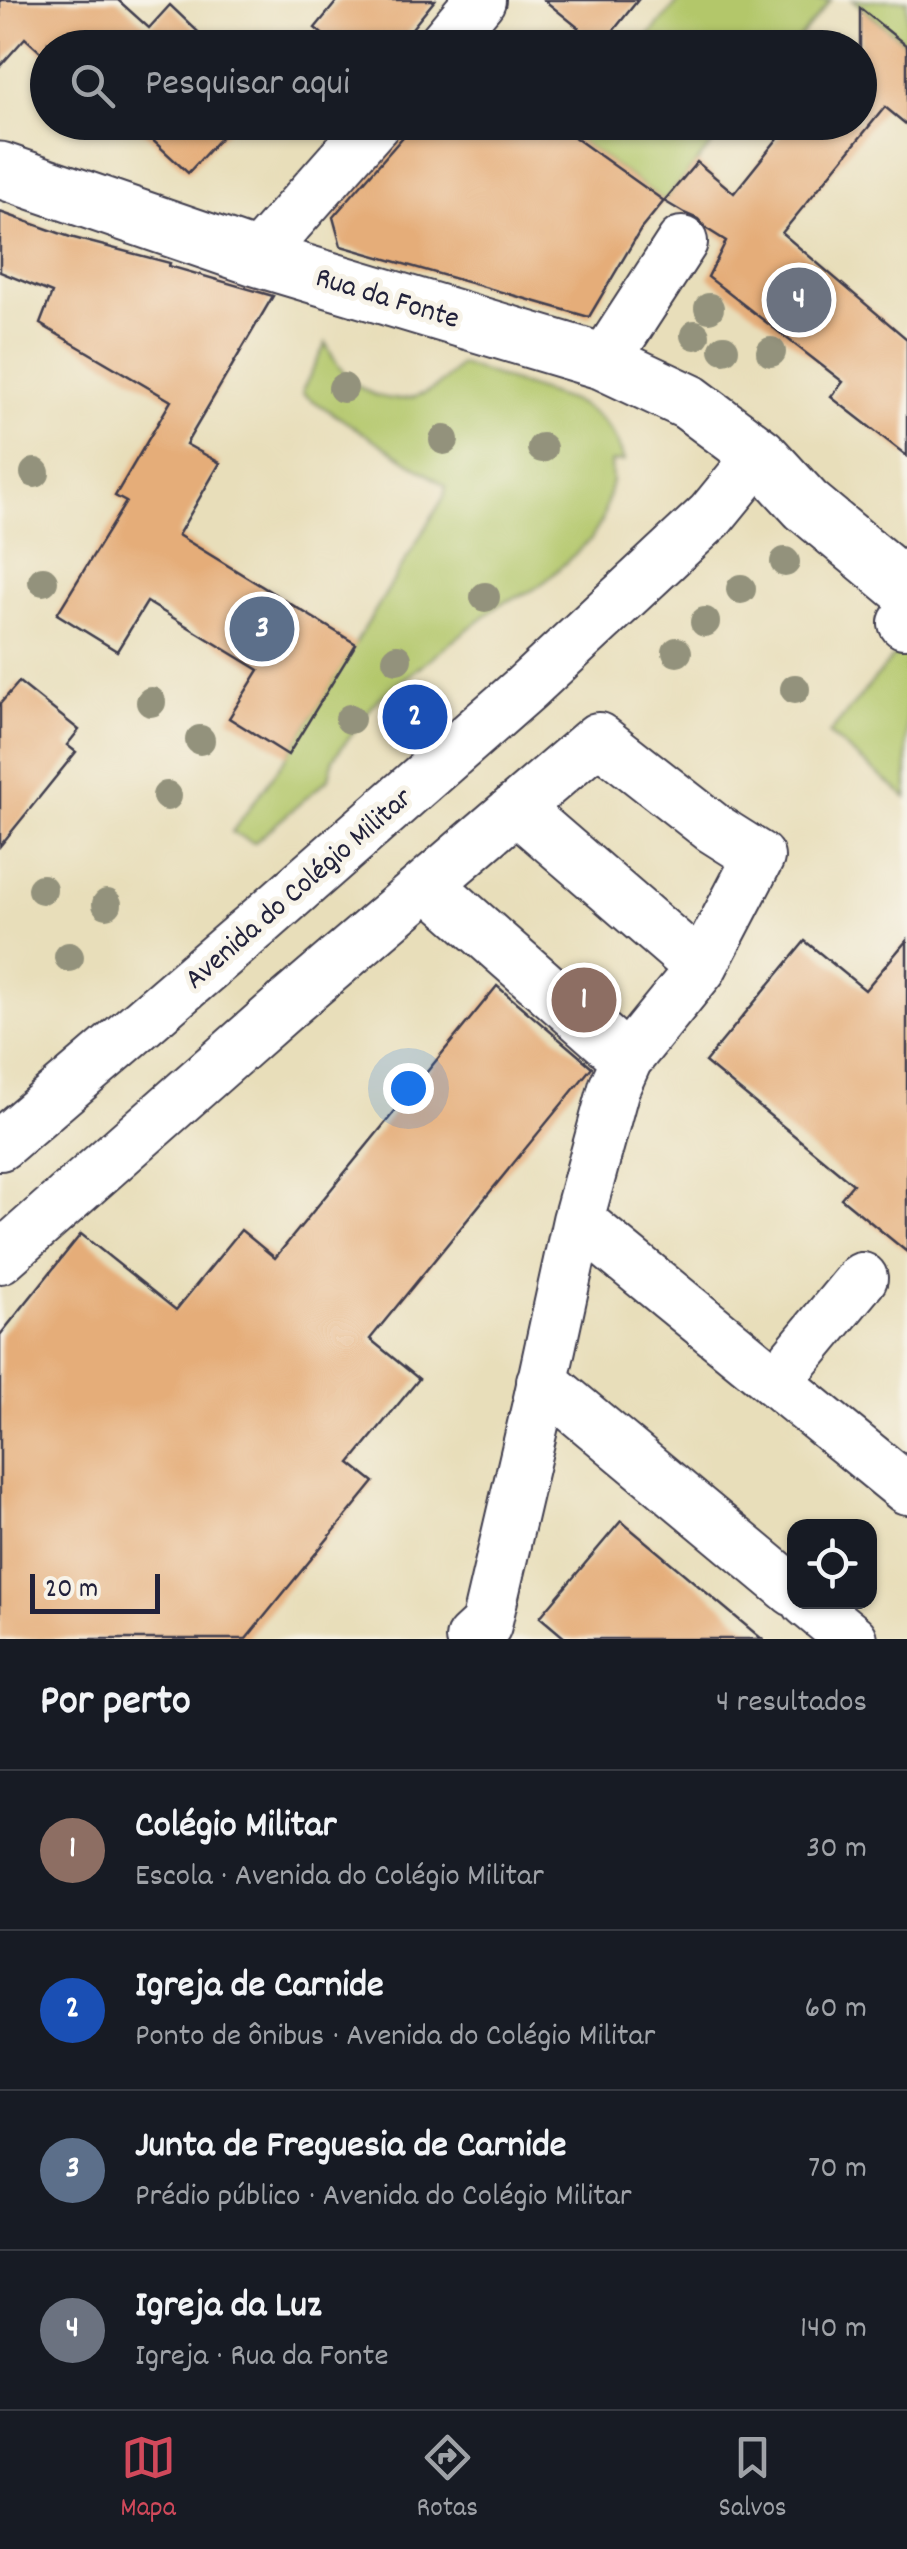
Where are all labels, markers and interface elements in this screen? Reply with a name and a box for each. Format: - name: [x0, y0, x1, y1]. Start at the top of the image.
- search box: [30, 30, 877, 140]
- icon: search: [65, 58, 120, 113]
- text: Pesquisar aqui: [145, 58, 350, 113]
- street label: Rua da Fonte: [309, 258, 464, 343]
- pin: 4: [766, 262, 832, 338]
- pin: 3: [230, 592, 294, 666]
- pin: 2: [382, 680, 448, 754]
- street label: Avenida do Colégio Militar: [176, 779, 423, 1002]
- pin: 1: [552, 962, 616, 1038]
- your location: [383, 1063, 434, 1114]
- map controls: [787, 1519, 877, 1609]
- button: locate: [787, 1519, 877, 1609]
- scale bar: [30, 1569, 160, 1614]
- text: 20 m: [45, 1571, 98, 1611]
- text: Por perto: [40, 1674, 191, 1734]
- text: 4 resultados: [716, 1681, 867, 1727]
- text: Colégio Militar: [135, 1800, 336, 1855]
- text: 1: [69, 1827, 76, 1873]
- text: 30 m: [806, 1827, 867, 1873]
- text: Escola · Avenida do Colégio Militar: [135, 1855, 544, 1901]
- text: Igreja de Carnide: [135, 1960, 384, 2015]
- text: 2: [66, 1987, 79, 2033]
- text: 60 m: [805, 1987, 867, 2033]
- text: Ponto de ônibus · Avenida do Colégio Militar: [135, 2015, 655, 2061]
- text: Junta de Freguesia de Carnide: [135, 2120, 567, 2175]
- text: 3: [65, 2147, 80, 2193]
- text: 70 m: [808, 2147, 867, 2193]
- text: Prédio público · Avenida do Colégio Militar: [135, 2175, 632, 2221]
- text: Igreja da Luz: [135, 2280, 321, 2335]
- text: 4: [66, 2307, 79, 2353]
- text: 140 m: [800, 2307, 867, 2353]
- text: Igreja · Rua da Fonte: [135, 2335, 389, 2381]
- tab: Mapa: [120, 2430, 176, 2530]
- tab: Rotas: [417, 2430, 478, 2530]
- tab: Salvos: [719, 2430, 787, 2530]

